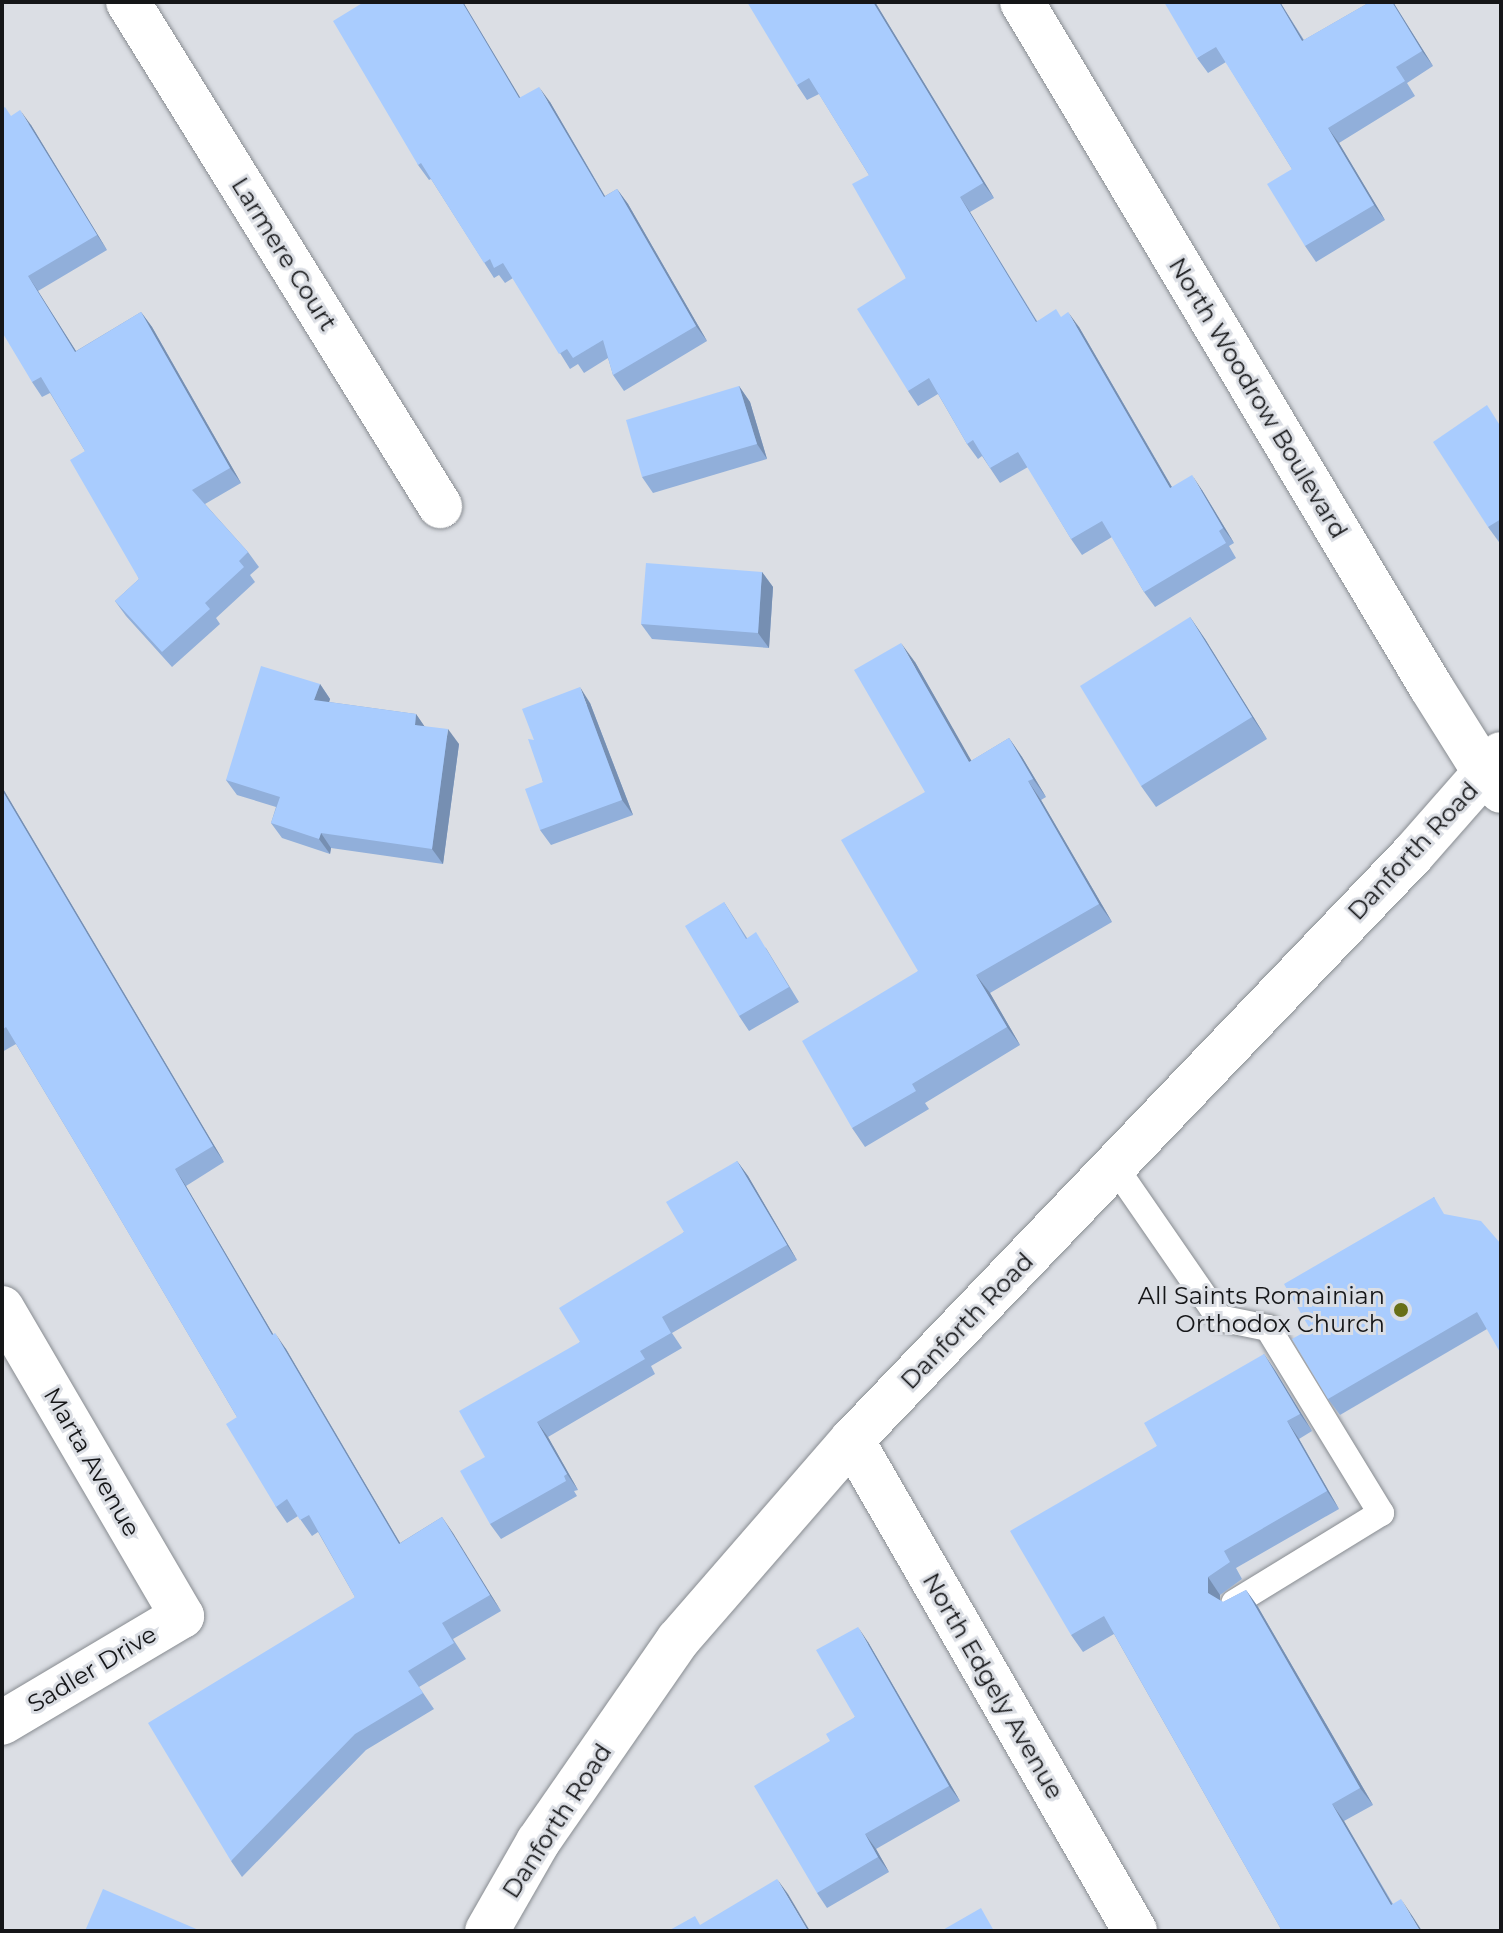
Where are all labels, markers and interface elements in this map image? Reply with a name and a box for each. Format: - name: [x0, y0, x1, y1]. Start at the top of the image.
- street label: Larmere Court: [225, 172, 343, 336]
- street label: North Woodrow Boulevard: [1163, 253, 1353, 543]
- street label: Danforth Road: [1342, 776, 1484, 926]
- street label: Danforth Road: [895, 1247, 1039, 1395]
- place label: All Saints Romainian Orthodox Church: [1138, 1282, 1385, 1338]
- marker: All Saints Romainian Orthodox Church: [1392, 1301, 1410, 1319]
- street label: Marta Avenue: [38, 1382, 146, 1542]
- street label: North Edgely Avenue: [917, 1568, 1069, 1804]
- street label: Sadler Drive: [22, 1619, 162, 1719]
- street label: Danforth Road: [496, 1738, 618, 1904]

